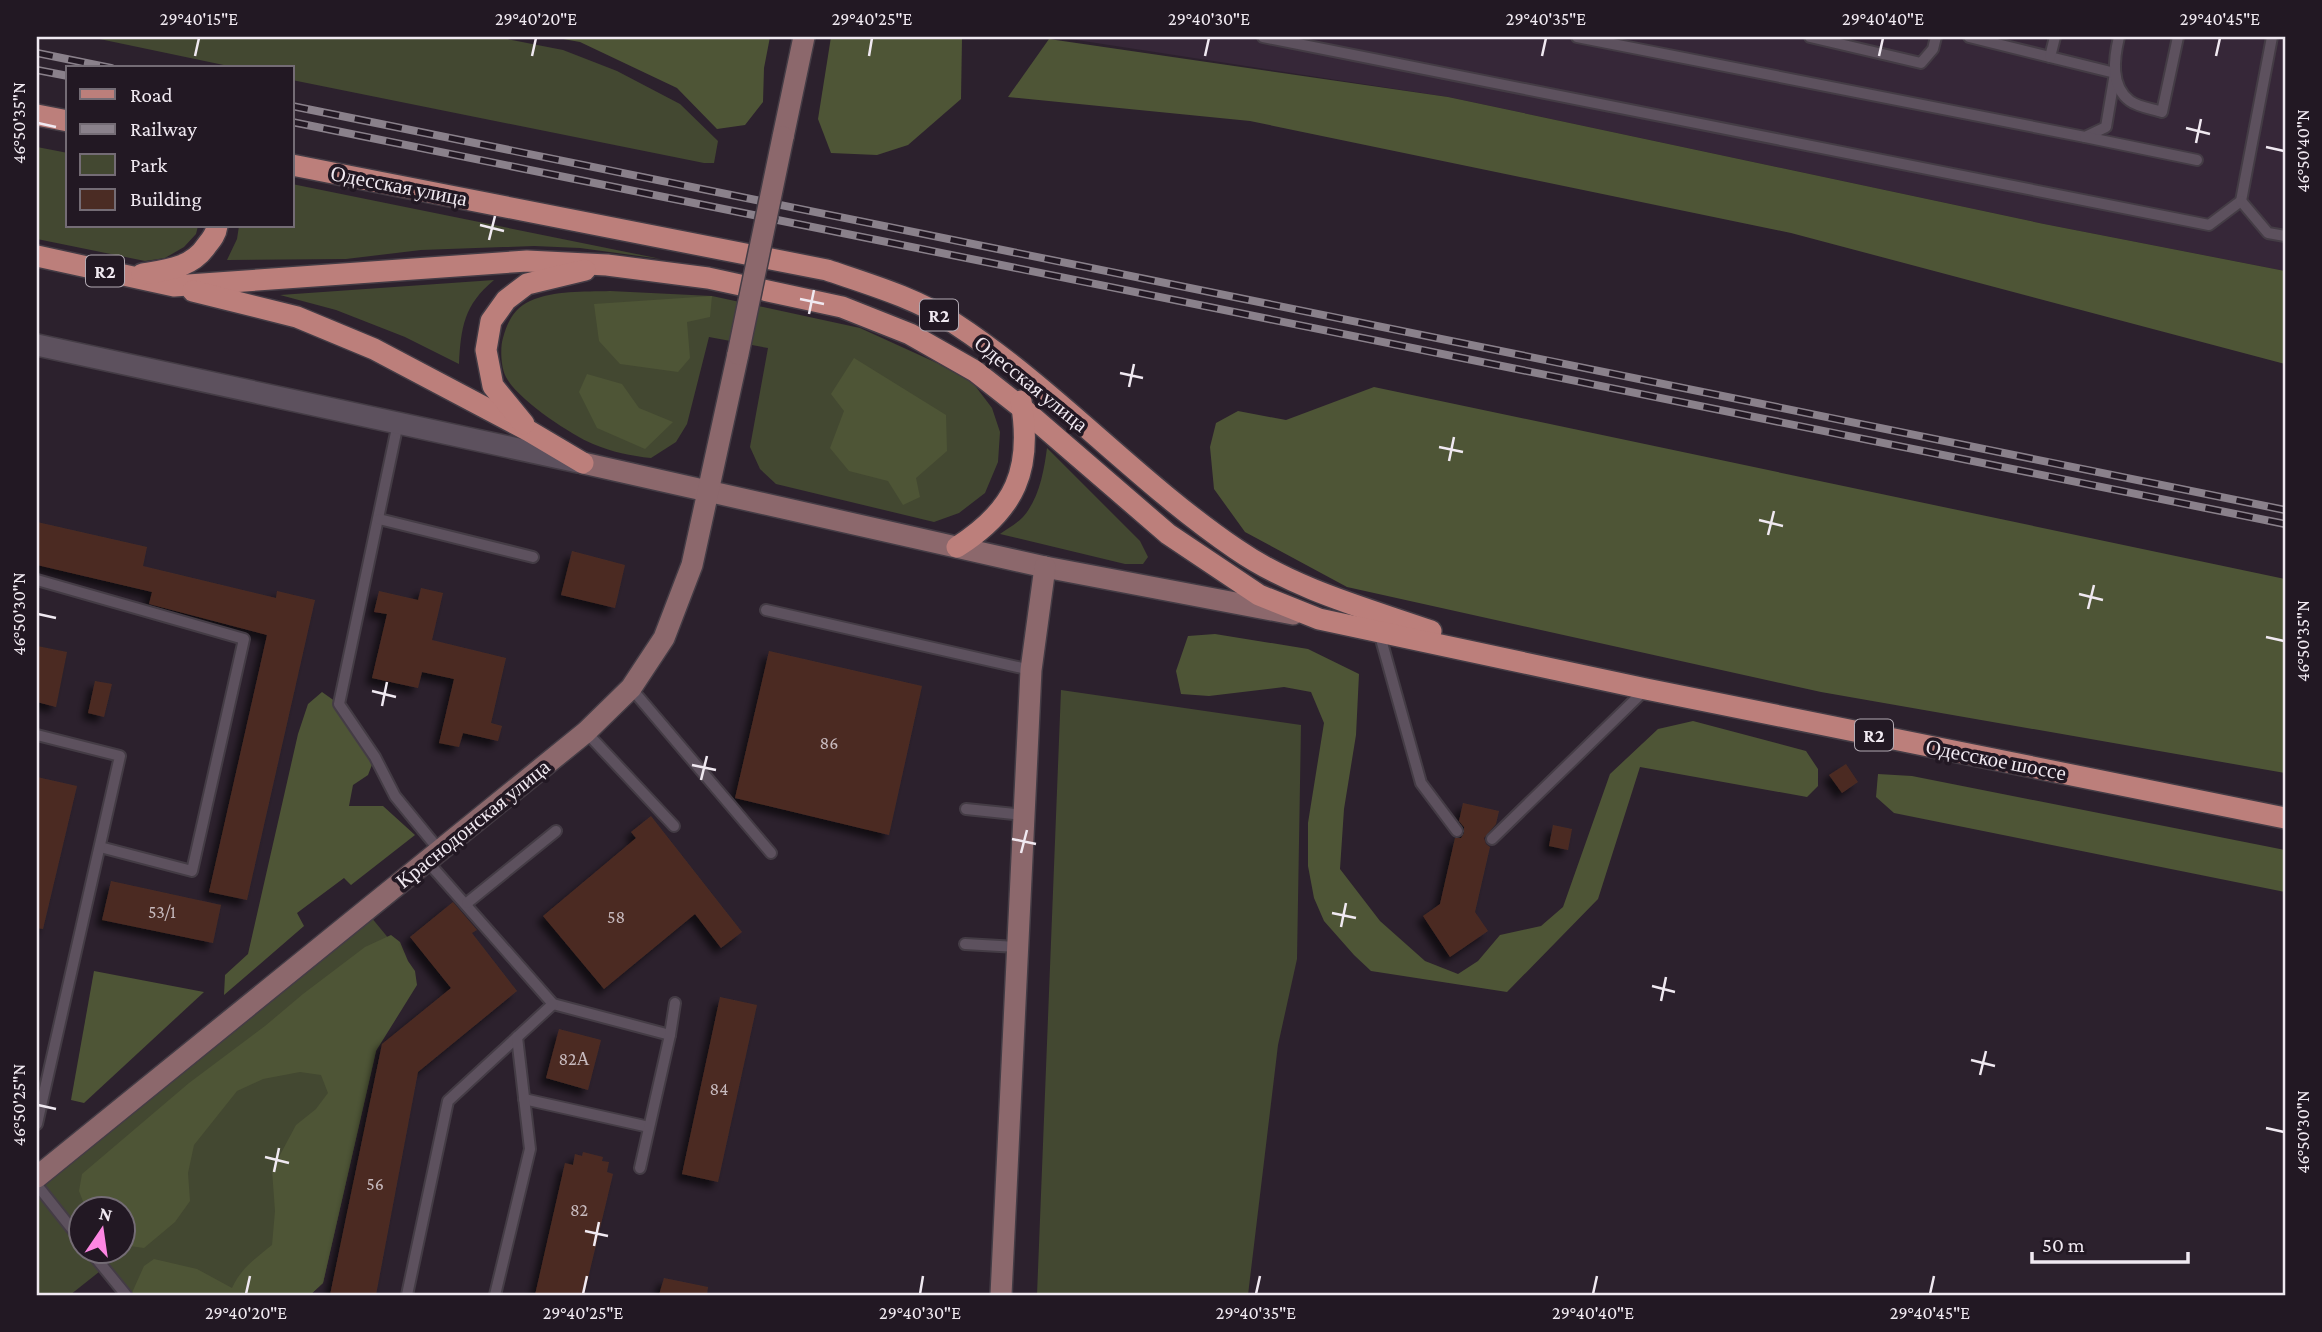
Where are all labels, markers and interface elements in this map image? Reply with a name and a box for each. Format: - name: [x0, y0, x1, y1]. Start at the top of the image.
- text: 29°40'15"E: [160, 9, 238, 29]
- text: 29°40'20"E: [495, 9, 577, 29]
- text: 29°40'25"E: [832, 9, 913, 29]
- text: 29°40'30"E: [1168, 9, 1250, 29]
- text: 29°40'35"E: [1506, 9, 1586, 29]
- text: 29°40'40"E: [1842, 9, 1924, 29]
- text: 29°40'45"E: [2180, 9, 2260, 29]
- legend: [66, 66, 294, 228]
- text: 46°50'35"N: [9, 82, 29, 164]
- text: Road: [130, 83, 173, 107]
- text: 46°50'40"N: [2293, 109, 2313, 193]
- text: Railway: [130, 117, 197, 141]
- text: Park: [130, 153, 167, 177]
- street label: Одесская улица: [329, 161, 470, 211]
- text: Building: [130, 187, 202, 211]
- road number: R2: [86, 256, 124, 286]
- road number: R2: [920, 300, 958, 330]
- street label: Одесская улица: [970, 331, 1093, 437]
- text: 46°50'30"N: [9, 572, 29, 656]
- text: 46°50'35"N: [2293, 600, 2313, 682]
- road number: R2: [1855, 720, 1893, 750]
- house number: 86: [820, 733, 838, 753]
- street label: Одесское шоссе: [1924, 735, 2068, 785]
- street label: Краснодонская улица: [391, 754, 555, 893]
- house number: 53/1: [148, 902, 176, 922]
- house number: 58: [607, 907, 625, 927]
- house number: 82А: [558, 1049, 590, 1069]
- text: 46°50'25"N: [9, 1064, 29, 1146]
- house number: 84: [710, 1079, 728, 1099]
- text: 46°50'30"N: [2293, 1090, 2313, 1174]
- house number: 56: [366, 1174, 384, 1194]
- north arrow: [66, 1196, 136, 1266]
- house number: 82: [570, 1200, 588, 1220]
- text: N: [97, 1202, 114, 1226]
- scale bar: [2032, 1220, 2187, 1264]
- text: 50 m: [2042, 1233, 2085, 1257]
- text: 29°40'20"E: [205, 1303, 287, 1323]
- text: 29°40'25"E: [543, 1303, 624, 1323]
- text: 29°40'30"E: [879, 1303, 961, 1323]
- text: 29°40'35"E: [1216, 1303, 1296, 1323]
- text: 29°40'40"E: [1552, 1303, 1634, 1323]
- text: 29°40'45"E: [1890, 1303, 1970, 1323]

